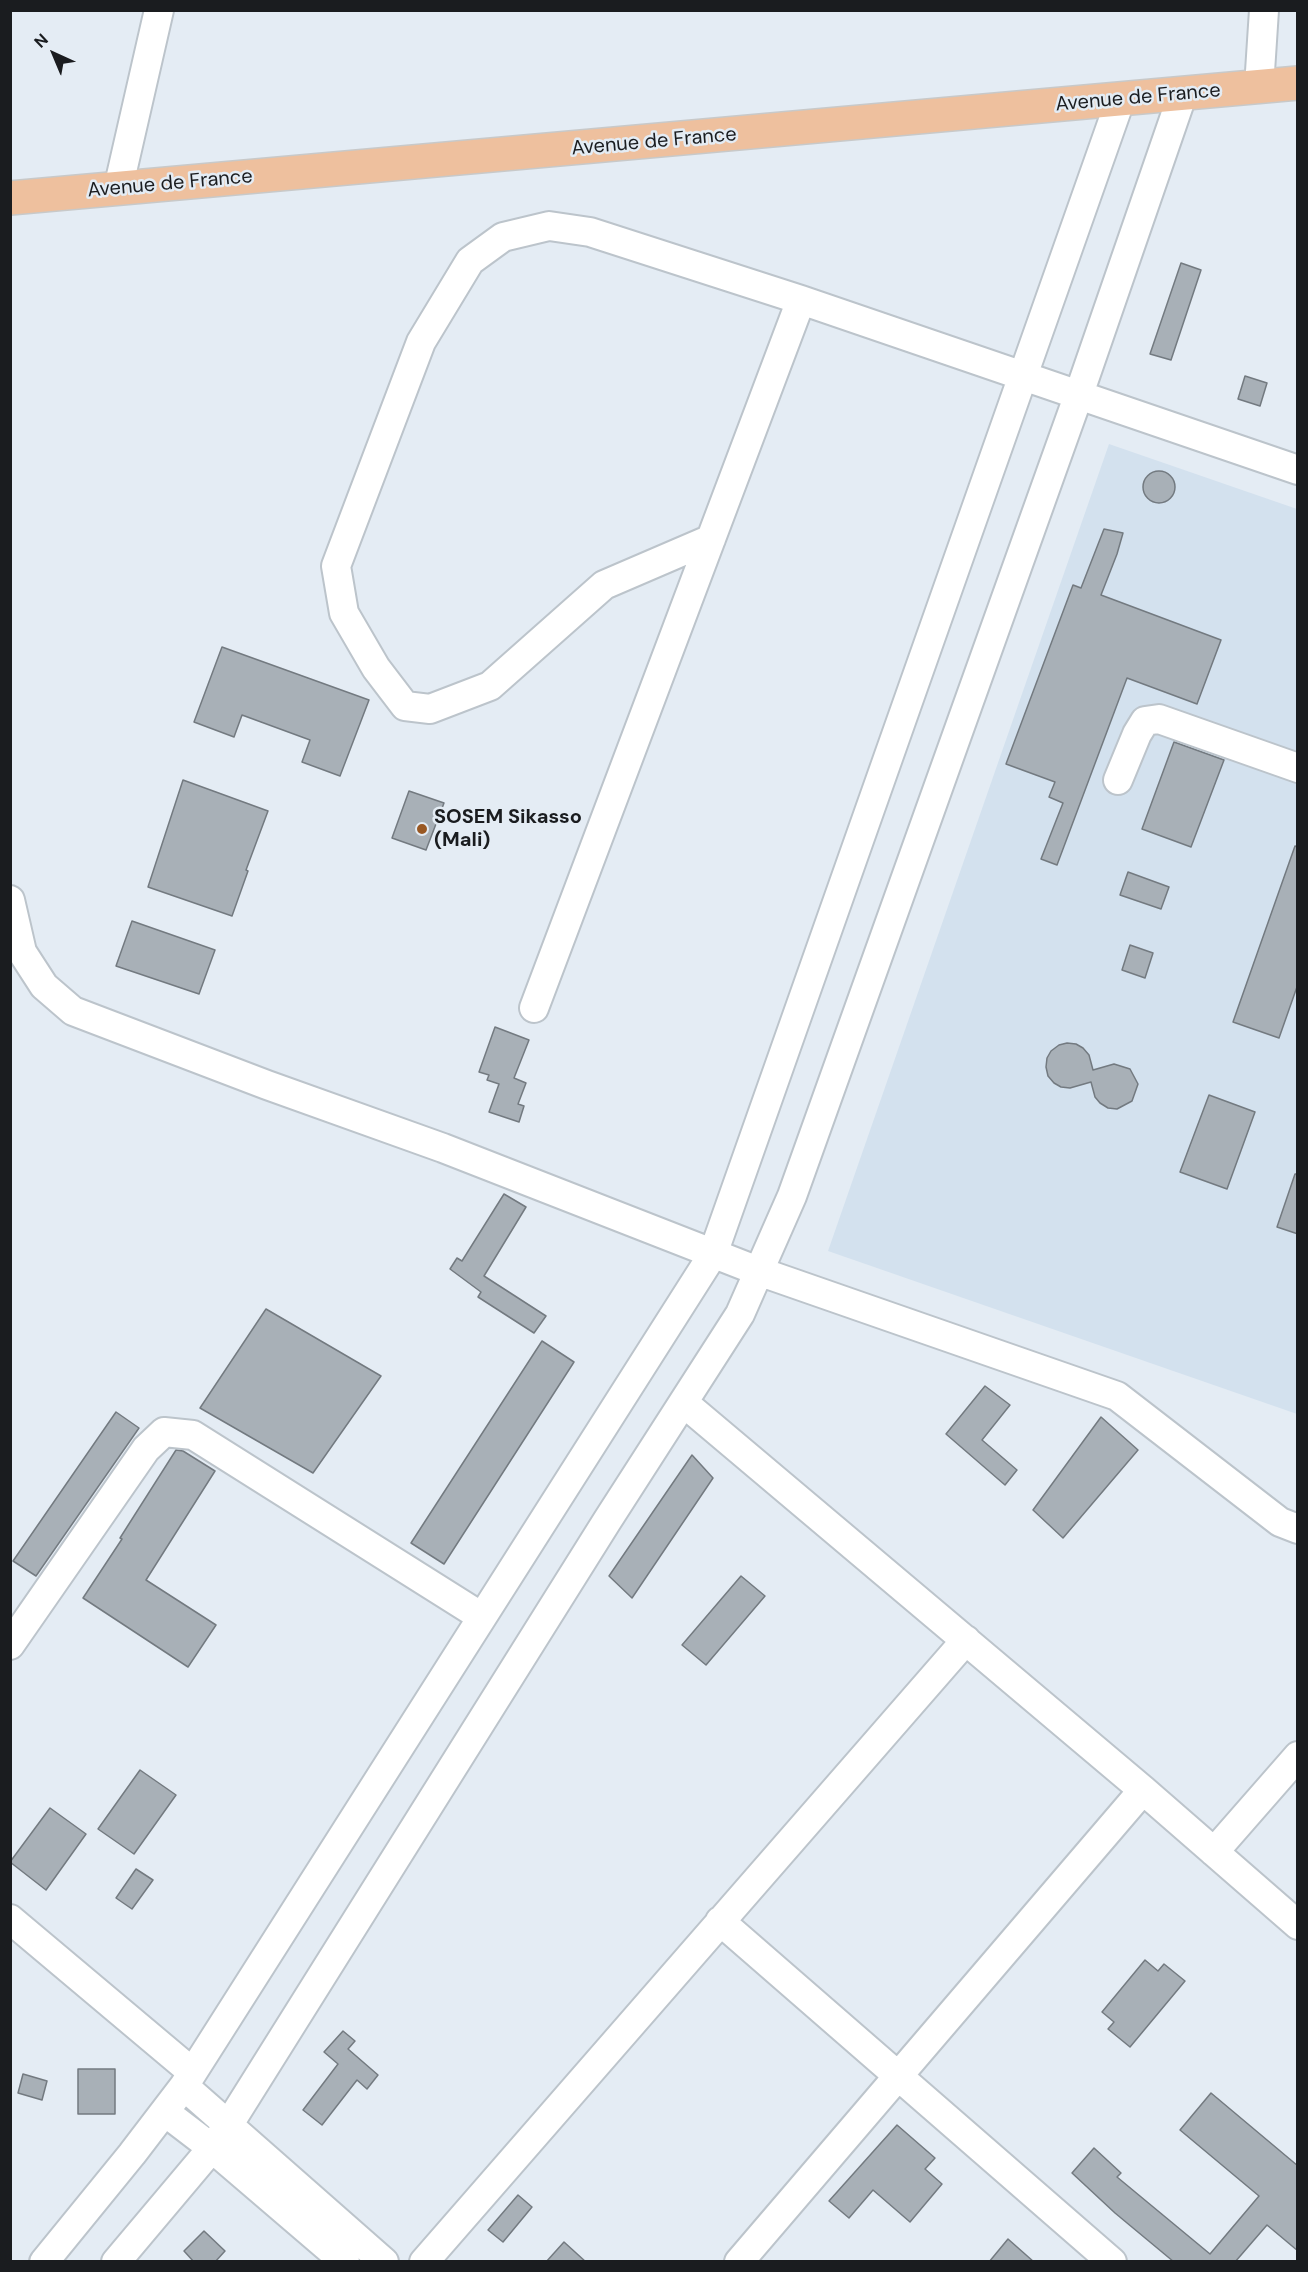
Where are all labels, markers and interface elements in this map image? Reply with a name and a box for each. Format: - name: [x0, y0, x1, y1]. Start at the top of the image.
- north arrow: [24, 24, 84, 84]
- text: N: [30, 29, 53, 52]
- street label: Avenue de France: [1054, 79, 1222, 117]
- street label: Avenue de France: [570, 123, 738, 161]
- street label: Avenue de France: [86, 165, 254, 203]
- place label: SOSEM Sikasso (Mali): [434, 806, 582, 853]
- marker: SOSEM Sikasso (Mali): [415, 822, 429, 836]

